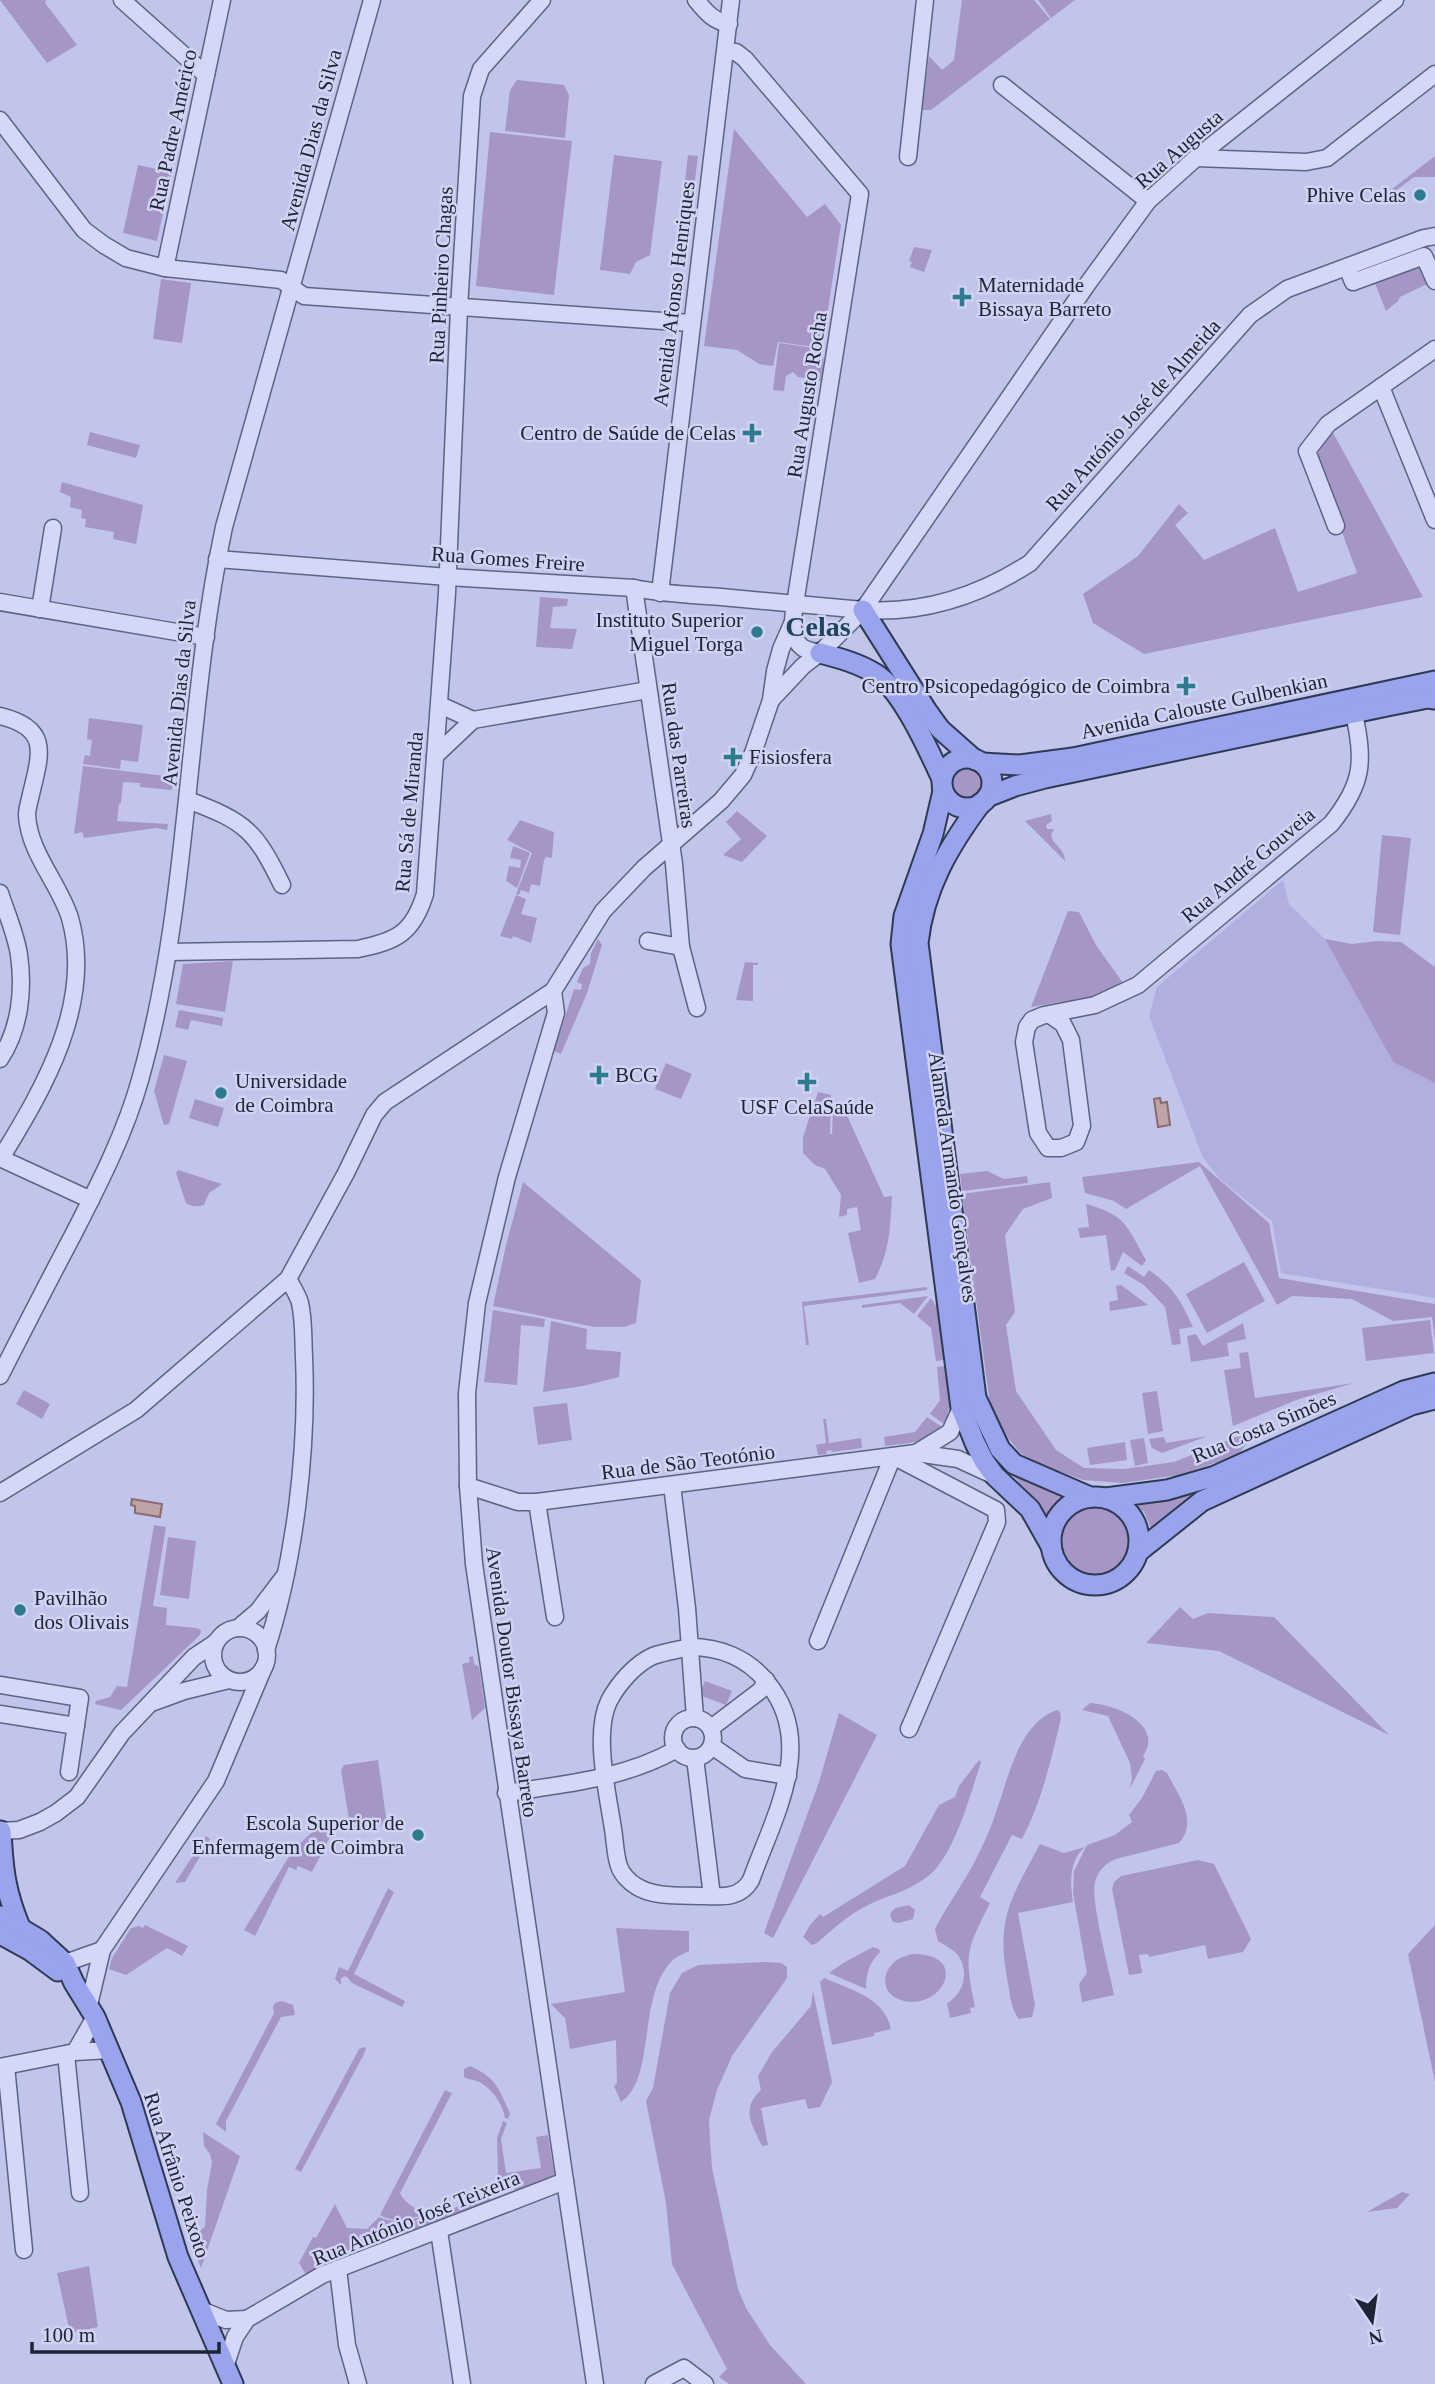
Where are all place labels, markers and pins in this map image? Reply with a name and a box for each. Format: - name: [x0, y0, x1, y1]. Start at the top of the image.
- place label: Phive Celas: [1306, 183, 1406, 207]
- marker: Phive Celas: [1412, 187, 1428, 203]
- place label: Maternidade Bissaya Barreto: [978, 273, 1112, 321]
- marker: Maternidade Bissaya Barreto: [952, 287, 972, 307]
- place label: Centro de Saúde de Celas: [520, 421, 736, 445]
- marker: Centro de Saúde de Celas: [742, 423, 762, 443]
- place label: Instituto Superior Miguel Torga: [595, 608, 744, 656]
- marker: Instituto Superior Miguel Torga: [749, 624, 765, 640]
- place label: Centro Psicopedagógico de Coimbra: [861, 674, 1171, 698]
- marker: Centro Psicopedagógico de Coimbra: [1176, 676, 1196, 696]
- place label: Fisiosfera: [749, 745, 833, 769]
- marker: Fisiosfera: [723, 747, 743, 767]
- place label: BCG: [615, 1063, 658, 1087]
- marker: BCG: [589, 1065, 609, 1085]
- place label: Universidade de Coimbra: [235, 1069, 347, 1117]
- marker: USF CelaSaúde: [797, 1072, 817, 1092]
- marker: Universidade de Coimbra: [213, 1085, 229, 1101]
- place label: USF CelaSaúde: [740, 1095, 874, 1119]
- place label: Pavilhão dos Olivais: [34, 1586, 129, 1634]
- marker: Pavilhão dos Olivais: [12, 1602, 28, 1618]
- place label: Escola Superior de Enfermagem de Coimbra: [192, 1811, 405, 1859]
- marker: Escola Superior de Enfermagem de Coimbra: [410, 1827, 426, 1843]

